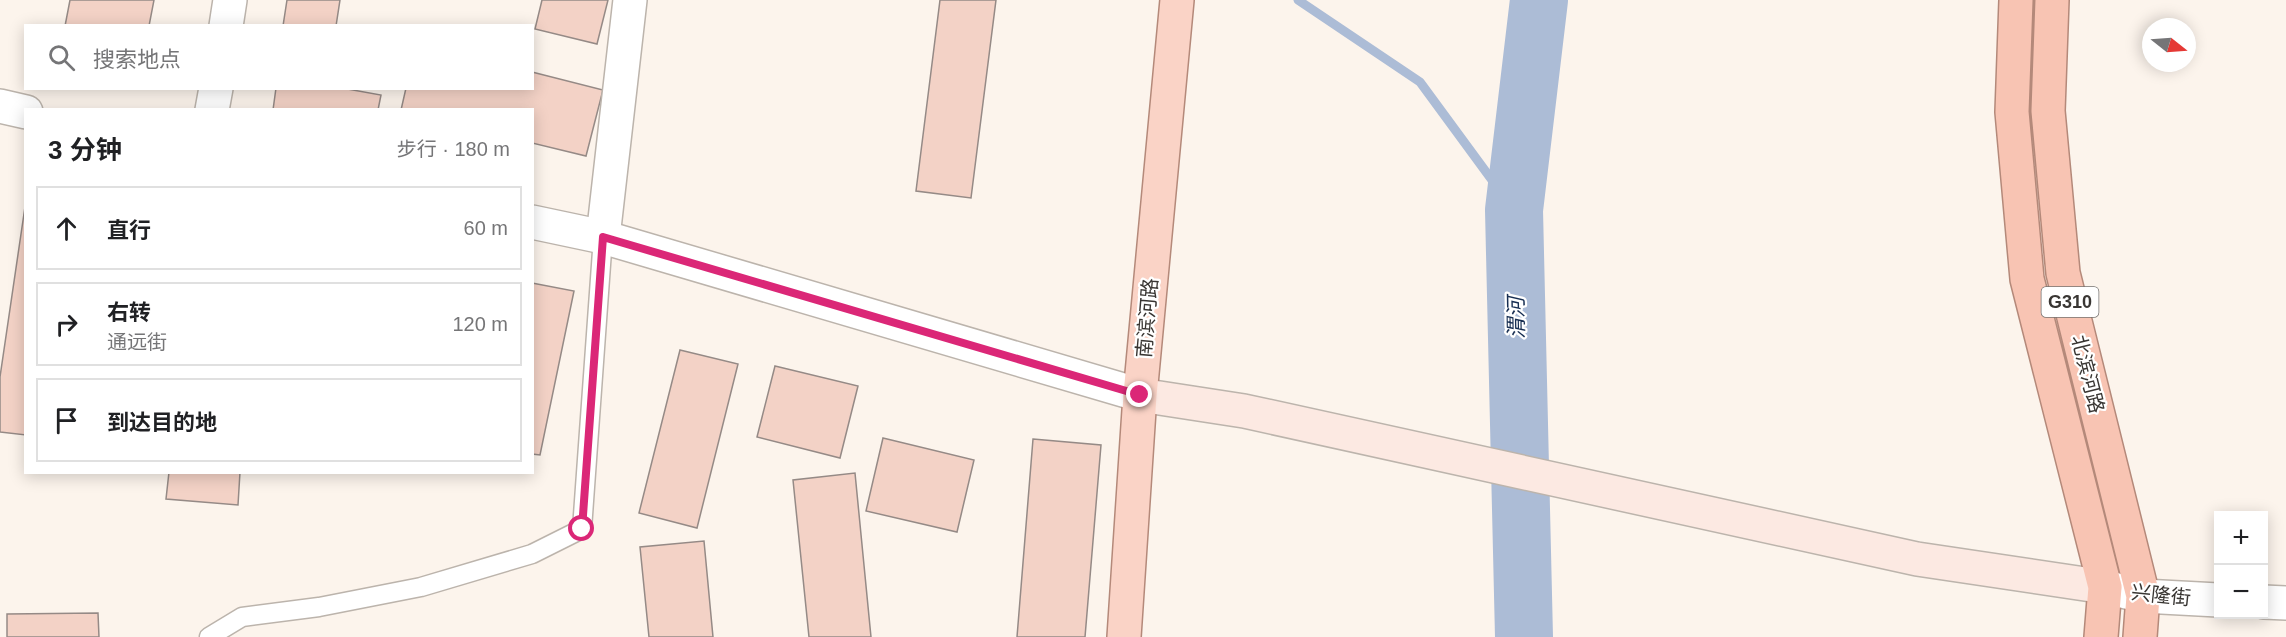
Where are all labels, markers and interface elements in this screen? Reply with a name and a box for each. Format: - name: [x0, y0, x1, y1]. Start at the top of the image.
- north arrow: [2142, 18, 2196, 72]
- search box: [24, 24, 534, 90]
- icon: search: [45, 41, 78, 74]
- text: 搜索地点: [93, 47, 181, 72]
- text: 3 分钟: [48, 135, 122, 165]
- text: 步行 · 180 m: [397, 138, 510, 160]
- icon: ahead: [50, 212, 83, 245]
- text: 60 m: [464, 217, 508, 239]
- text: 直行: [107, 218, 151, 243]
- street label: 南滨河路: [1133, 277, 1161, 359]
- road number: G310: [2042, 287, 2098, 317]
- water label: 渭河: [1504, 293, 1528, 339]
- text: 右转: [107, 300, 151, 325]
- icon: right: [50, 308, 83, 341]
- text: 120 m: [452, 313, 508, 335]
- text: 通远街: [107, 331, 167, 353]
- street label: 北滨河路: [2068, 333, 2108, 415]
- route end: [1126, 381, 1152, 407]
- icon: arrive: [50, 404, 83, 437]
- text: 到达目的地: [107, 410, 217, 435]
- map controls: [2214, 511, 2268, 619]
- button: +: [2214, 511, 2268, 565]
- route start: [568, 515, 594, 541]
- button: −: [2214, 565, 2268, 619]
- street label: 兴隆街: [2130, 581, 2192, 609]

